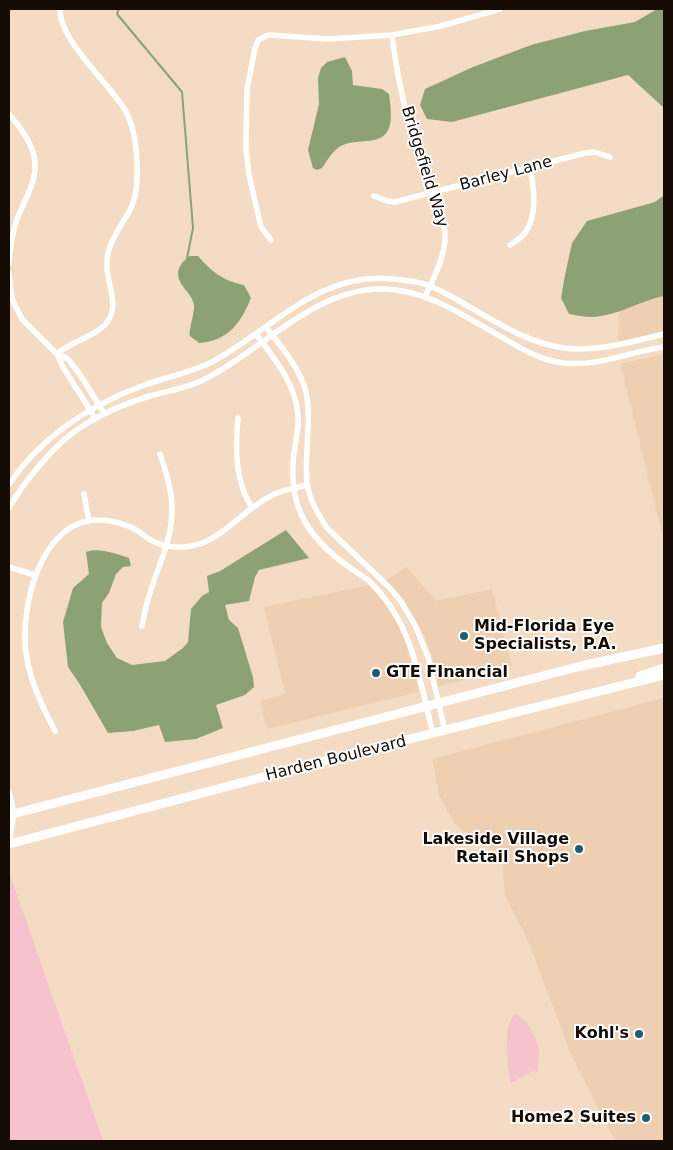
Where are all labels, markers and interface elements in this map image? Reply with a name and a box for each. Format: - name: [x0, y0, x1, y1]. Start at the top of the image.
- street label: Bridgefield Way: [396, 104, 452, 230]
- street label: Barley Lane: [458, 152, 554, 196]
- place label: Mid-Florida Eye Specialists, P.A.: [474, 617, 617, 655]
- marker: Mid-Florida Eye Specialists, P.A.: [458, 630, 470, 642]
- place label: GTE FInancial: [386, 663, 508, 683]
- marker: GTE FInancial: [370, 667, 382, 679]
- street label: Harden Boulevard: [264, 732, 408, 786]
- place label: Lakeside Village Retail Shops: [422, 830, 569, 868]
- marker: Lakeside Village Retail Shops: [573, 843, 585, 855]
- place label: Kohl's: [575, 1024, 629, 1044]
- marker: Kohl's: [633, 1028, 645, 1040]
- place label: Home2 Suites: [511, 1108, 636, 1128]
- marker: Home2 Suites: [640, 1112, 652, 1124]

